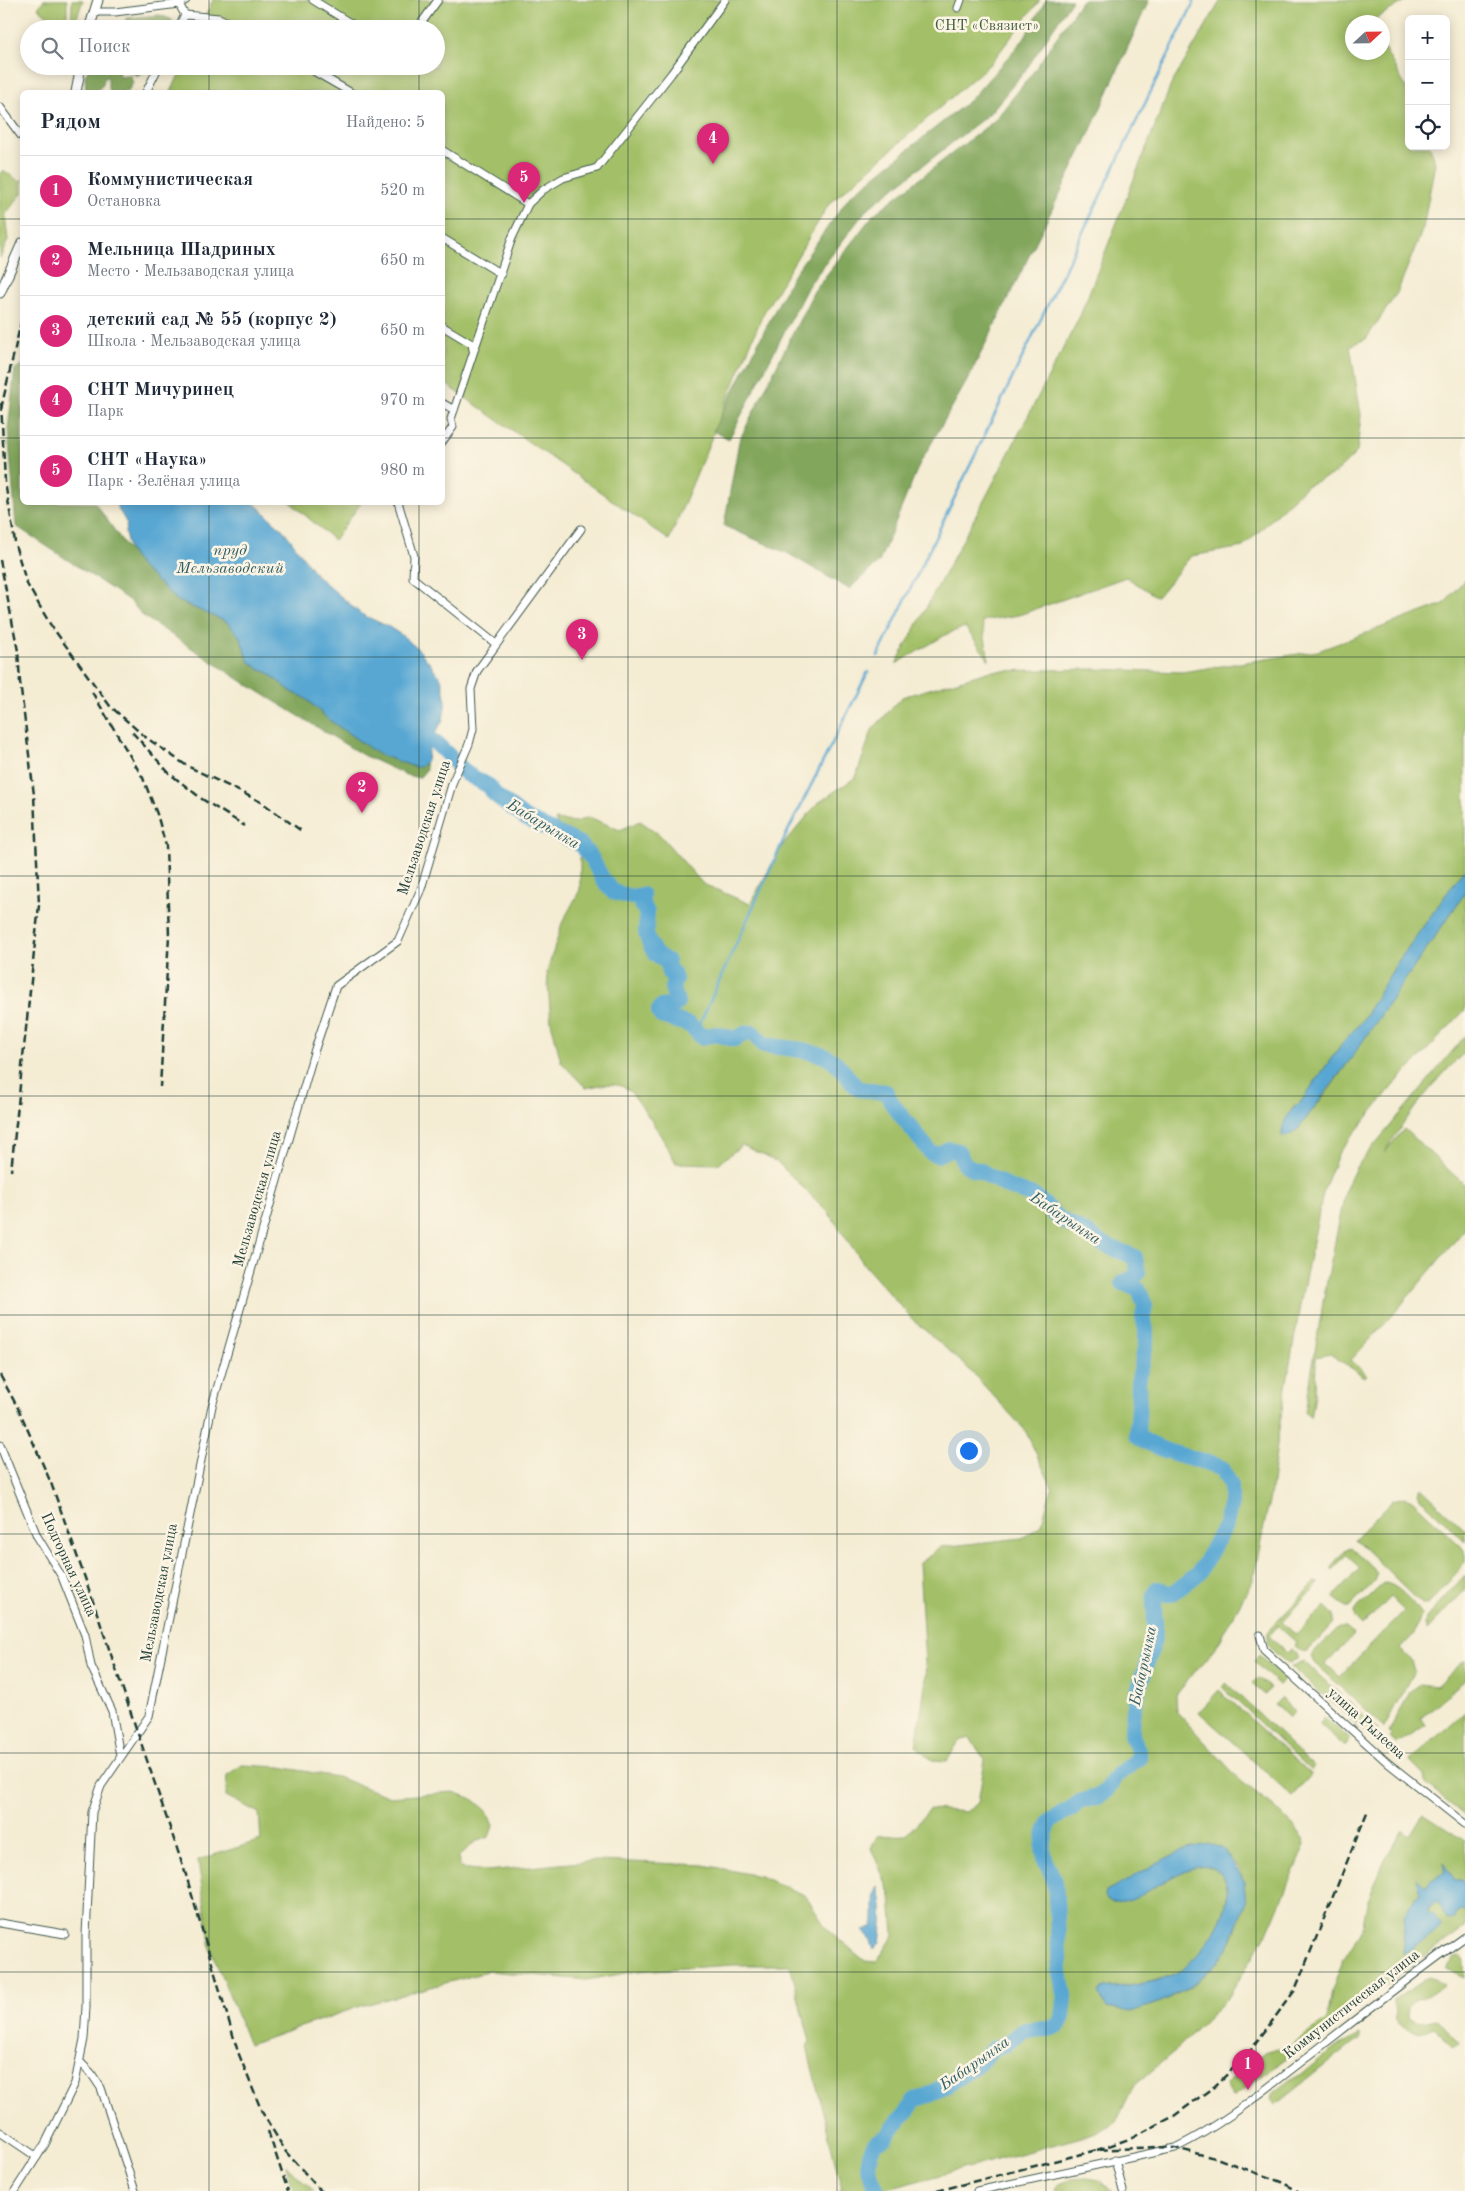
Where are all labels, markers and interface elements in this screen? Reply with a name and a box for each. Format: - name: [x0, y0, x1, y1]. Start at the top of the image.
- north arrow: [1345, 15, 1390, 60]
- map controls: [1405, 15, 1450, 150]
- button: +: [1405, 15, 1450, 60]
- park label: СНТ «Связист»: [935, 19, 1039, 34]
- search box: [20, 20, 445, 75]
- icon: search: [38, 34, 66, 62]
- text: Поиск: [78, 38, 130, 57]
- button: −: [1405, 60, 1450, 105]
- button: locate: [1405, 105, 1450, 150]
- text: Рядом: [40, 112, 101, 133]
- text: Найдено: 5: [346, 115, 425, 131]
- pin: 4: [697, 123, 729, 164]
- pin: 5: [508, 162, 540, 203]
- text: Коммунистическая: [87, 171, 253, 190]
- text: 1: [51, 183, 61, 199]
- text: 520 m: [380, 183, 425, 199]
- text: Остановка: [87, 194, 161, 210]
- text: Мельница Шадриных: [87, 241, 276, 260]
- text: 2: [51, 253, 61, 269]
- text: 650 m: [380, 253, 425, 269]
- text: Место · Мельзаводская улица: [87, 264, 294, 280]
- text: детский сад № 55 (корпус 2): [87, 311, 337, 330]
- text: 3: [51, 323, 61, 339]
- text: 650 m: [380, 323, 425, 339]
- text: Школа · Мельзаводская улица: [87, 334, 301, 350]
- text: СНТ Мичуринец: [87, 381, 234, 400]
- text: 4: [51, 393, 61, 409]
- text: 970 m: [380, 393, 425, 409]
- text: Парк: [87, 404, 124, 420]
- text: СНТ «Наука»: [87, 451, 207, 470]
- text: 5: [51, 463, 61, 479]
- text: 980 m: [380, 463, 425, 479]
- text: Парк · Зелёная улица: [87, 474, 240, 490]
- water label: пруд Мельзаводский: [175, 543, 284, 577]
- pin: 3: [566, 619, 598, 660]
- street label: Мельзаводская улица: [396, 758, 454, 898]
- pin: 2: [346, 772, 378, 813]
- water label: Бабарынка: [503, 797, 582, 853]
- street label: Мельзаводская улица: [231, 1128, 285, 1269]
- water label: Бабарынка: [1026, 1189, 1103, 1248]
- your location: [956, 1438, 982, 1464]
- street label: Подгорная улица: [37, 1511, 99, 1620]
- street label: Мельзаводская улица: [139, 1522, 181, 1664]
- water label: Бабарынка: [1128, 1624, 1160, 1708]
- street label: улица Рылеева: [1324, 1685, 1408, 1763]
- street label: Коммунистическая улица: [1281, 1947, 1423, 2063]
- water label: Бабарынка: [936, 2034, 1013, 2094]
- pin: 1: [1232, 2049, 1264, 2090]

